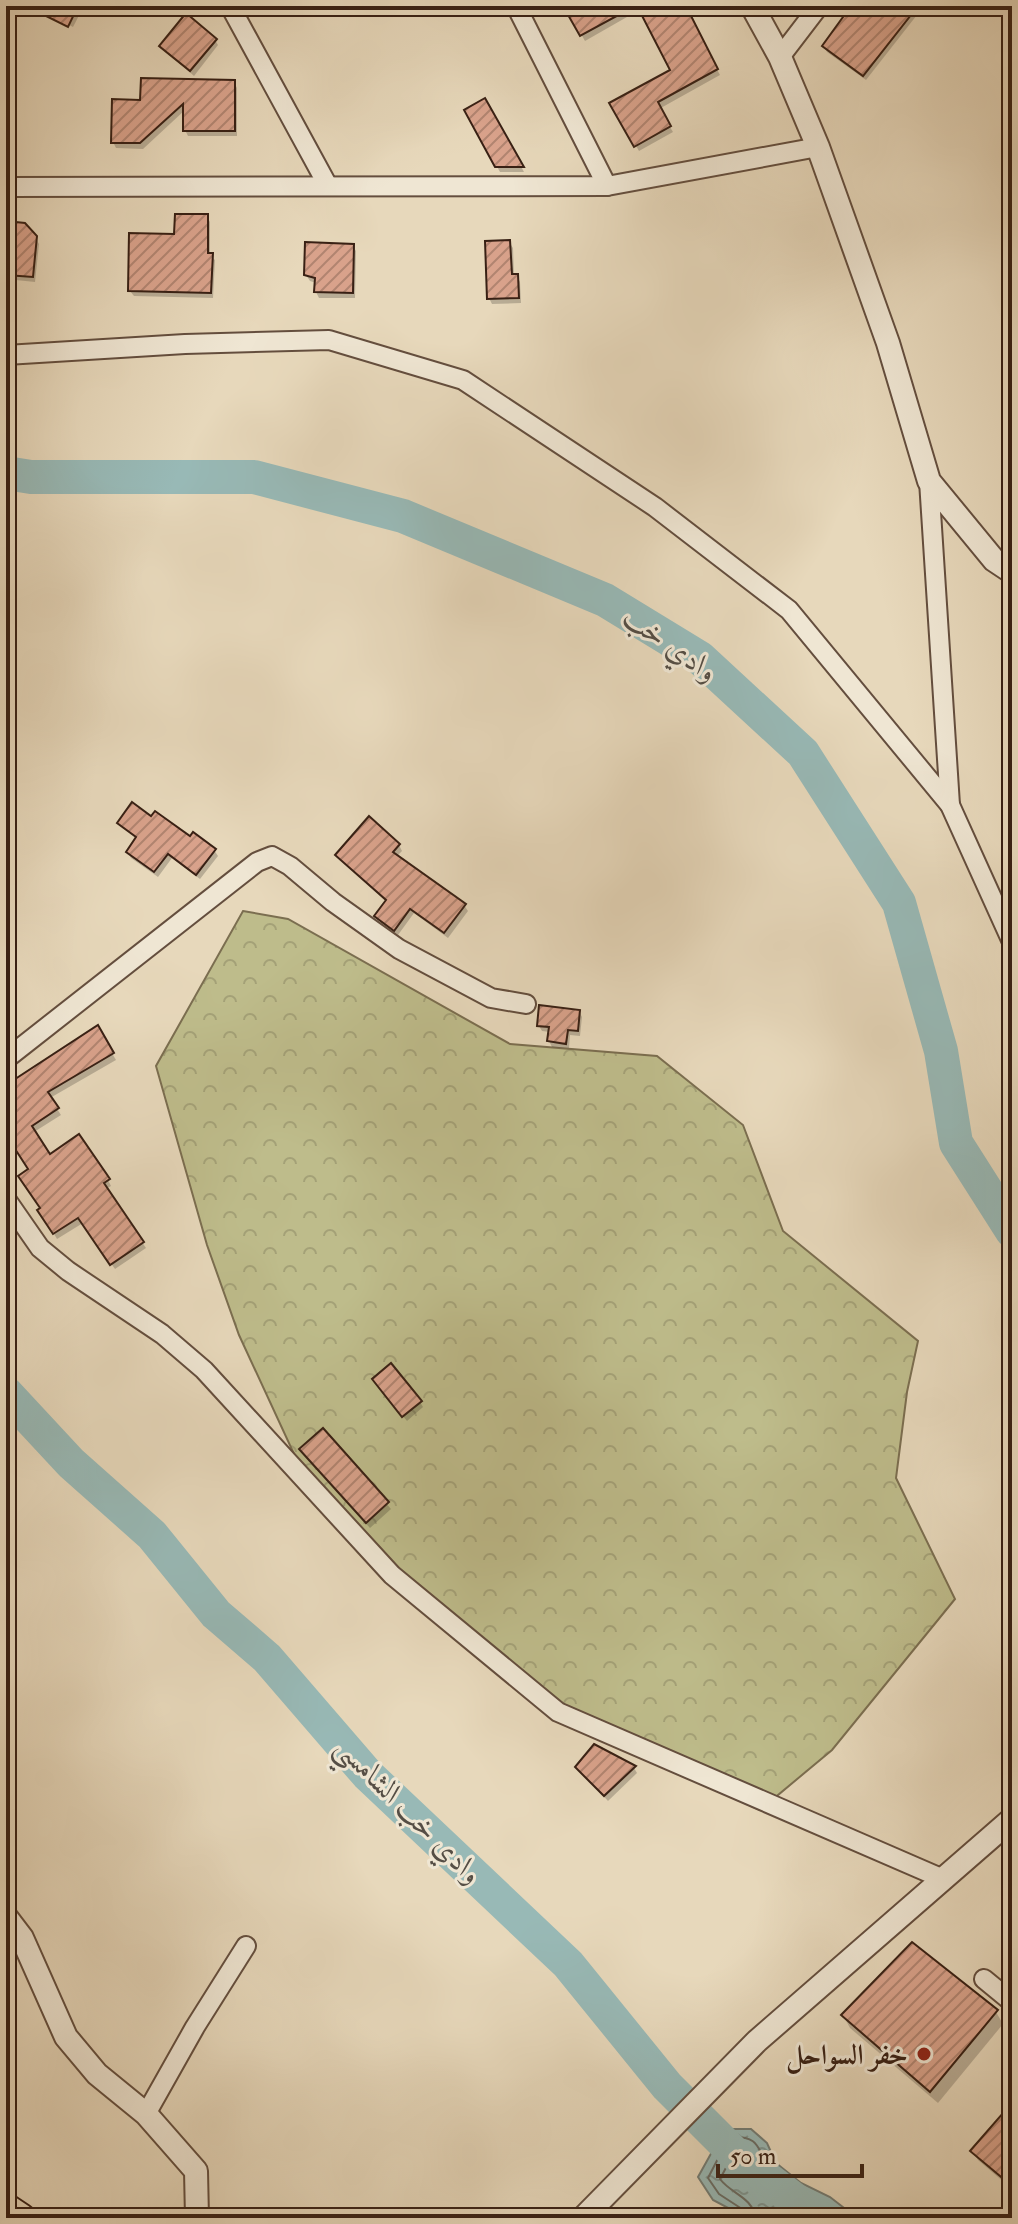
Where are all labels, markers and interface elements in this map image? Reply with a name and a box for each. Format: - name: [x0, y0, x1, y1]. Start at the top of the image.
- water label: وادي خب: [613, 598, 725, 694]
- water label: وادي خب الشامسي: [320, 1729, 490, 1899]
- place label: خفر السواحل: [786, 2038, 908, 2074]
- marker: خفر السواحل: [915, 2045, 933, 2063]
- scale bar: [718, 2128, 862, 2178]
- text: 50 m: [730, 2141, 777, 2172]

